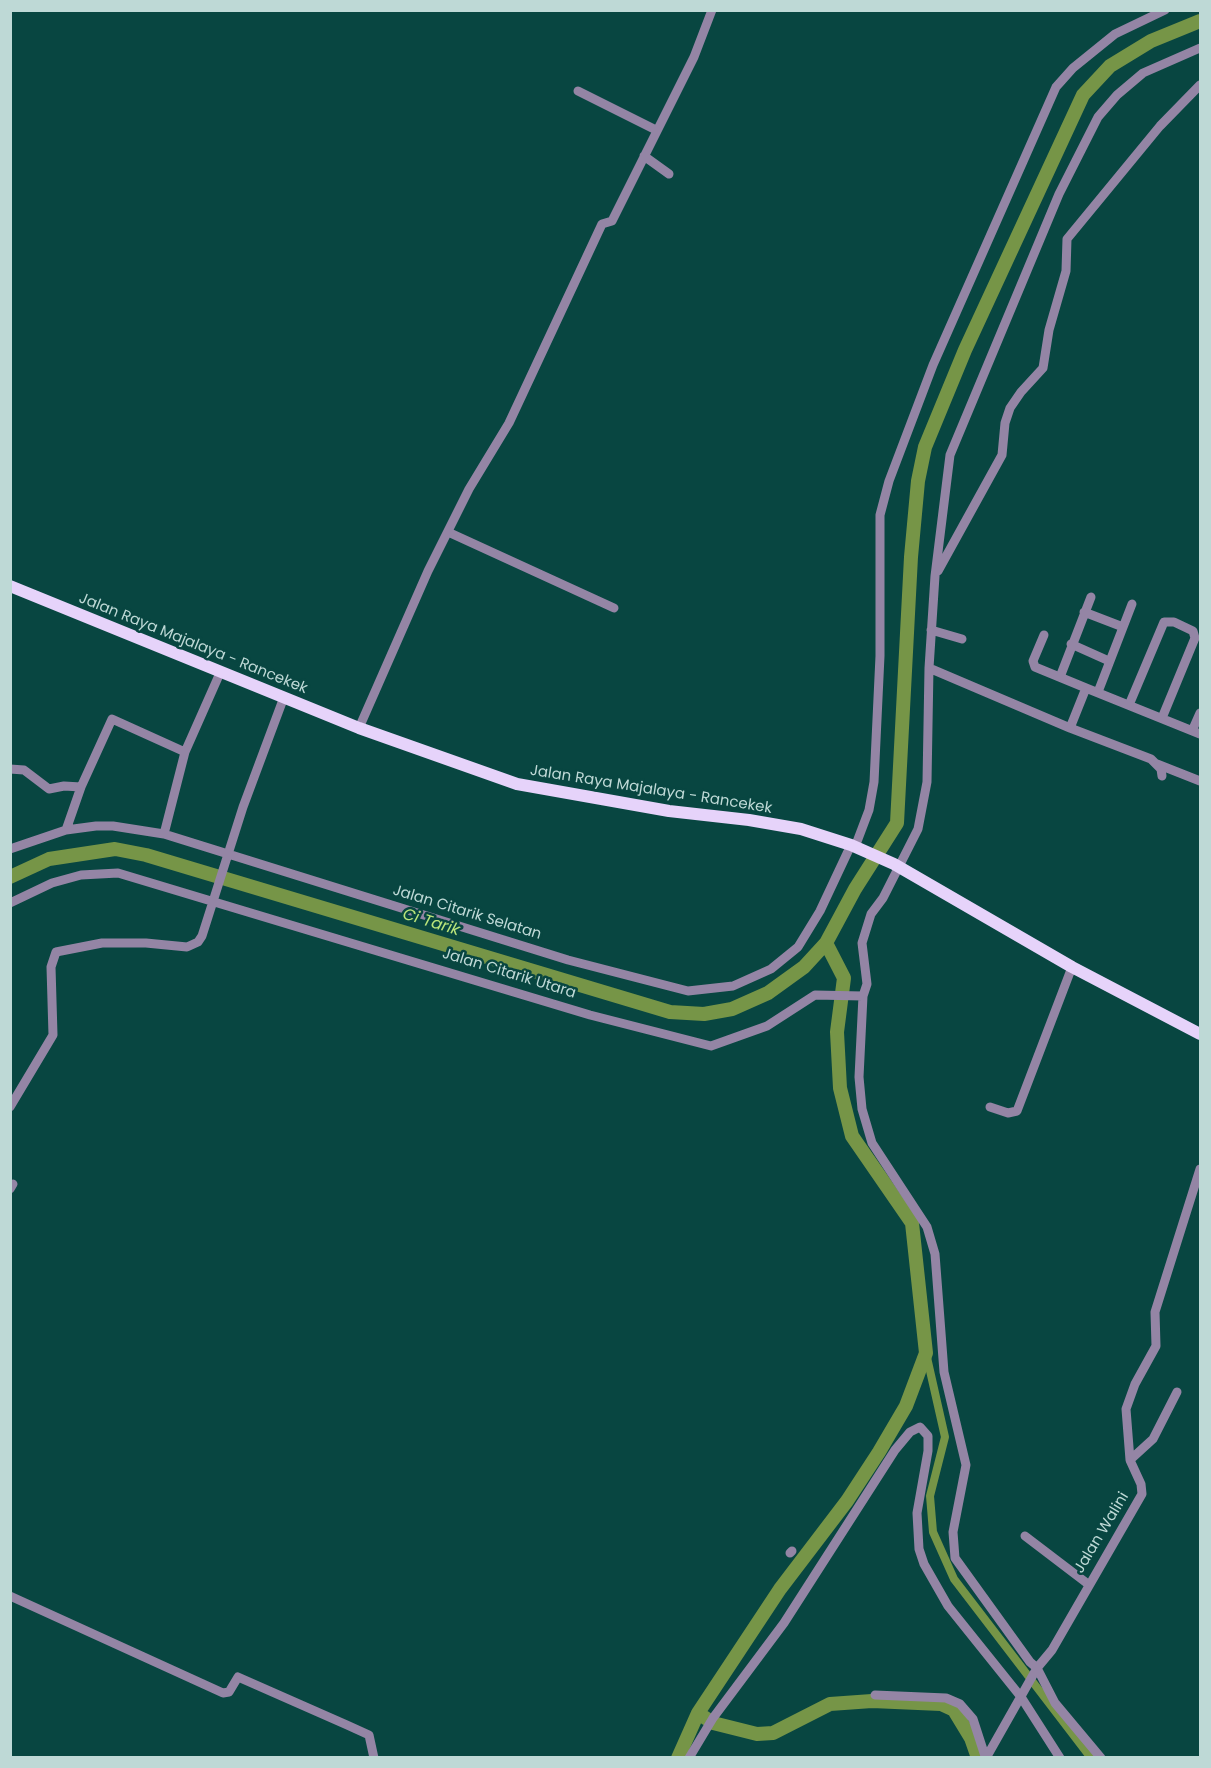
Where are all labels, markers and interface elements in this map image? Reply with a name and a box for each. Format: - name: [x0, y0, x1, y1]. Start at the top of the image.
- street label: Jalan Raya Majalaya - Rancekek: [76, 590, 310, 698]
- street label: Jalan Raya Majalaya - Rancekek: [529, 762, 773, 818]
- street label: Jalan Citarik Selatan: [390, 882, 544, 944]
- water label: Ci Tarik: [400, 905, 462, 941]
- street label: Jalan Citarik Utara: [440, 945, 578, 1003]
- street label: Jalan Walini: [1071, 1489, 1133, 1577]

